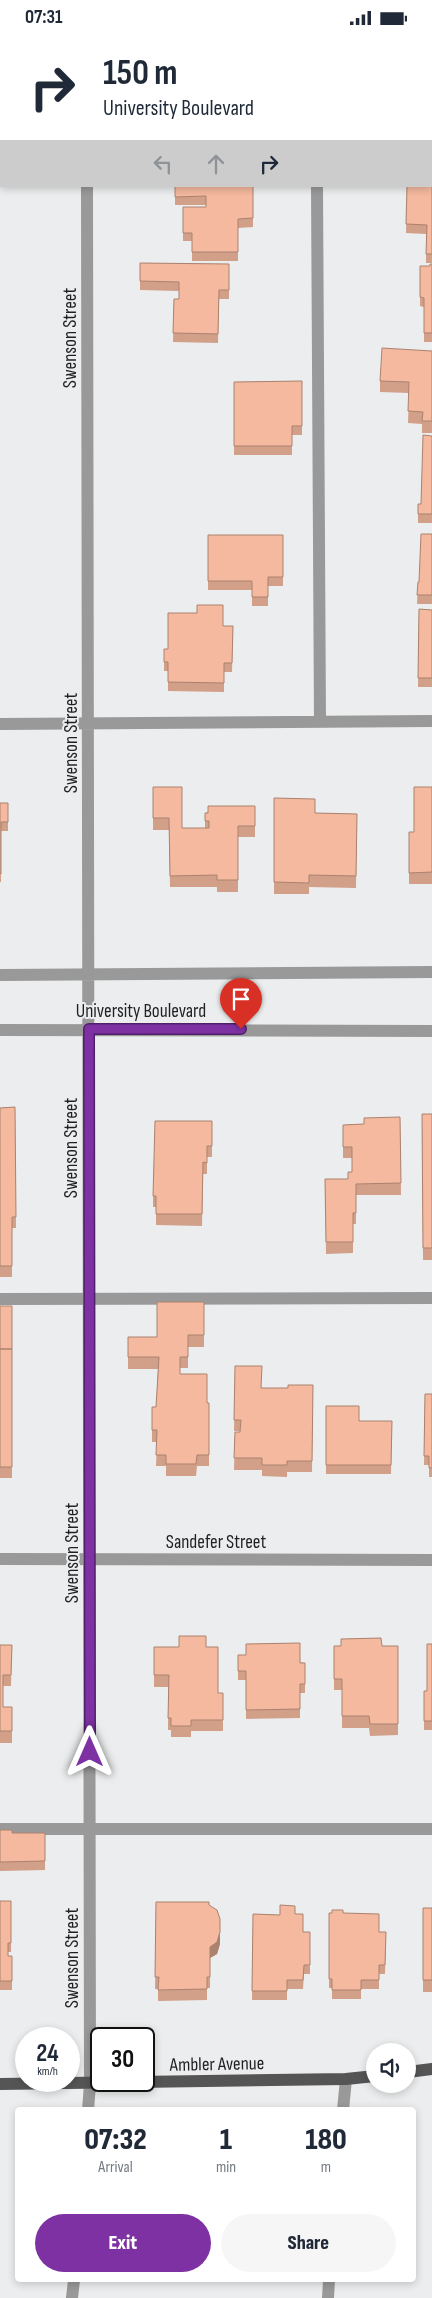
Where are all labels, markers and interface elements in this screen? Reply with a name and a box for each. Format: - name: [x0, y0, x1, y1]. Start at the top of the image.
- text: 07:31: [25, 6, 62, 29]
- text: 150 m: [103, 52, 177, 95]
- icon: right: [20, 55, 85, 120]
- text: University Boulevard: [103, 95, 254, 122]
- icon: left: [149, 150, 177, 178]
- icon: ahead: [202, 150, 230, 178]
- icon: right: [255, 150, 283, 178]
- street label: Swenson Street: [59, 288, 82, 388]
- street label: Swenson Street: [60, 693, 83, 793]
- pin: [220, 978, 262, 1029]
- icon: arrive: [227, 985, 255, 1013]
- street label: University Boulevard: [76, 1000, 206, 1023]
- street label: Swenson Street: [60, 1098, 83, 1198]
- street label: Swenson Street: [61, 1503, 84, 1603]
- street label: Sandefer Street: [166, 1531, 266, 1554]
- position arrow: [63, 1725, 115, 1777]
- street label: Swenson Street: [61, 1908, 84, 2008]
- speed limit sign: 30: [90, 2027, 155, 2092]
- text: 24: [36, 2038, 59, 2069]
- map controls: [366, 2043, 416, 2093]
- button: sound: [366, 2043, 416, 2093]
- street label: Ambler Avenue: [168, 2052, 265, 2077]
- text: km/h: [37, 2064, 58, 2079]
- text: 07:32: [84, 2122, 147, 2158]
- text: 1: [220, 2122, 232, 2158]
- text: 180: [305, 2122, 347, 2158]
- text: Arrival: [98, 2158, 133, 2177]
- text: min: [216, 2158, 236, 2177]
- text: m: [321, 2158, 331, 2177]
- button: Exit: [35, 2214, 211, 2272]
- button: Share: [221, 2214, 396, 2272]

